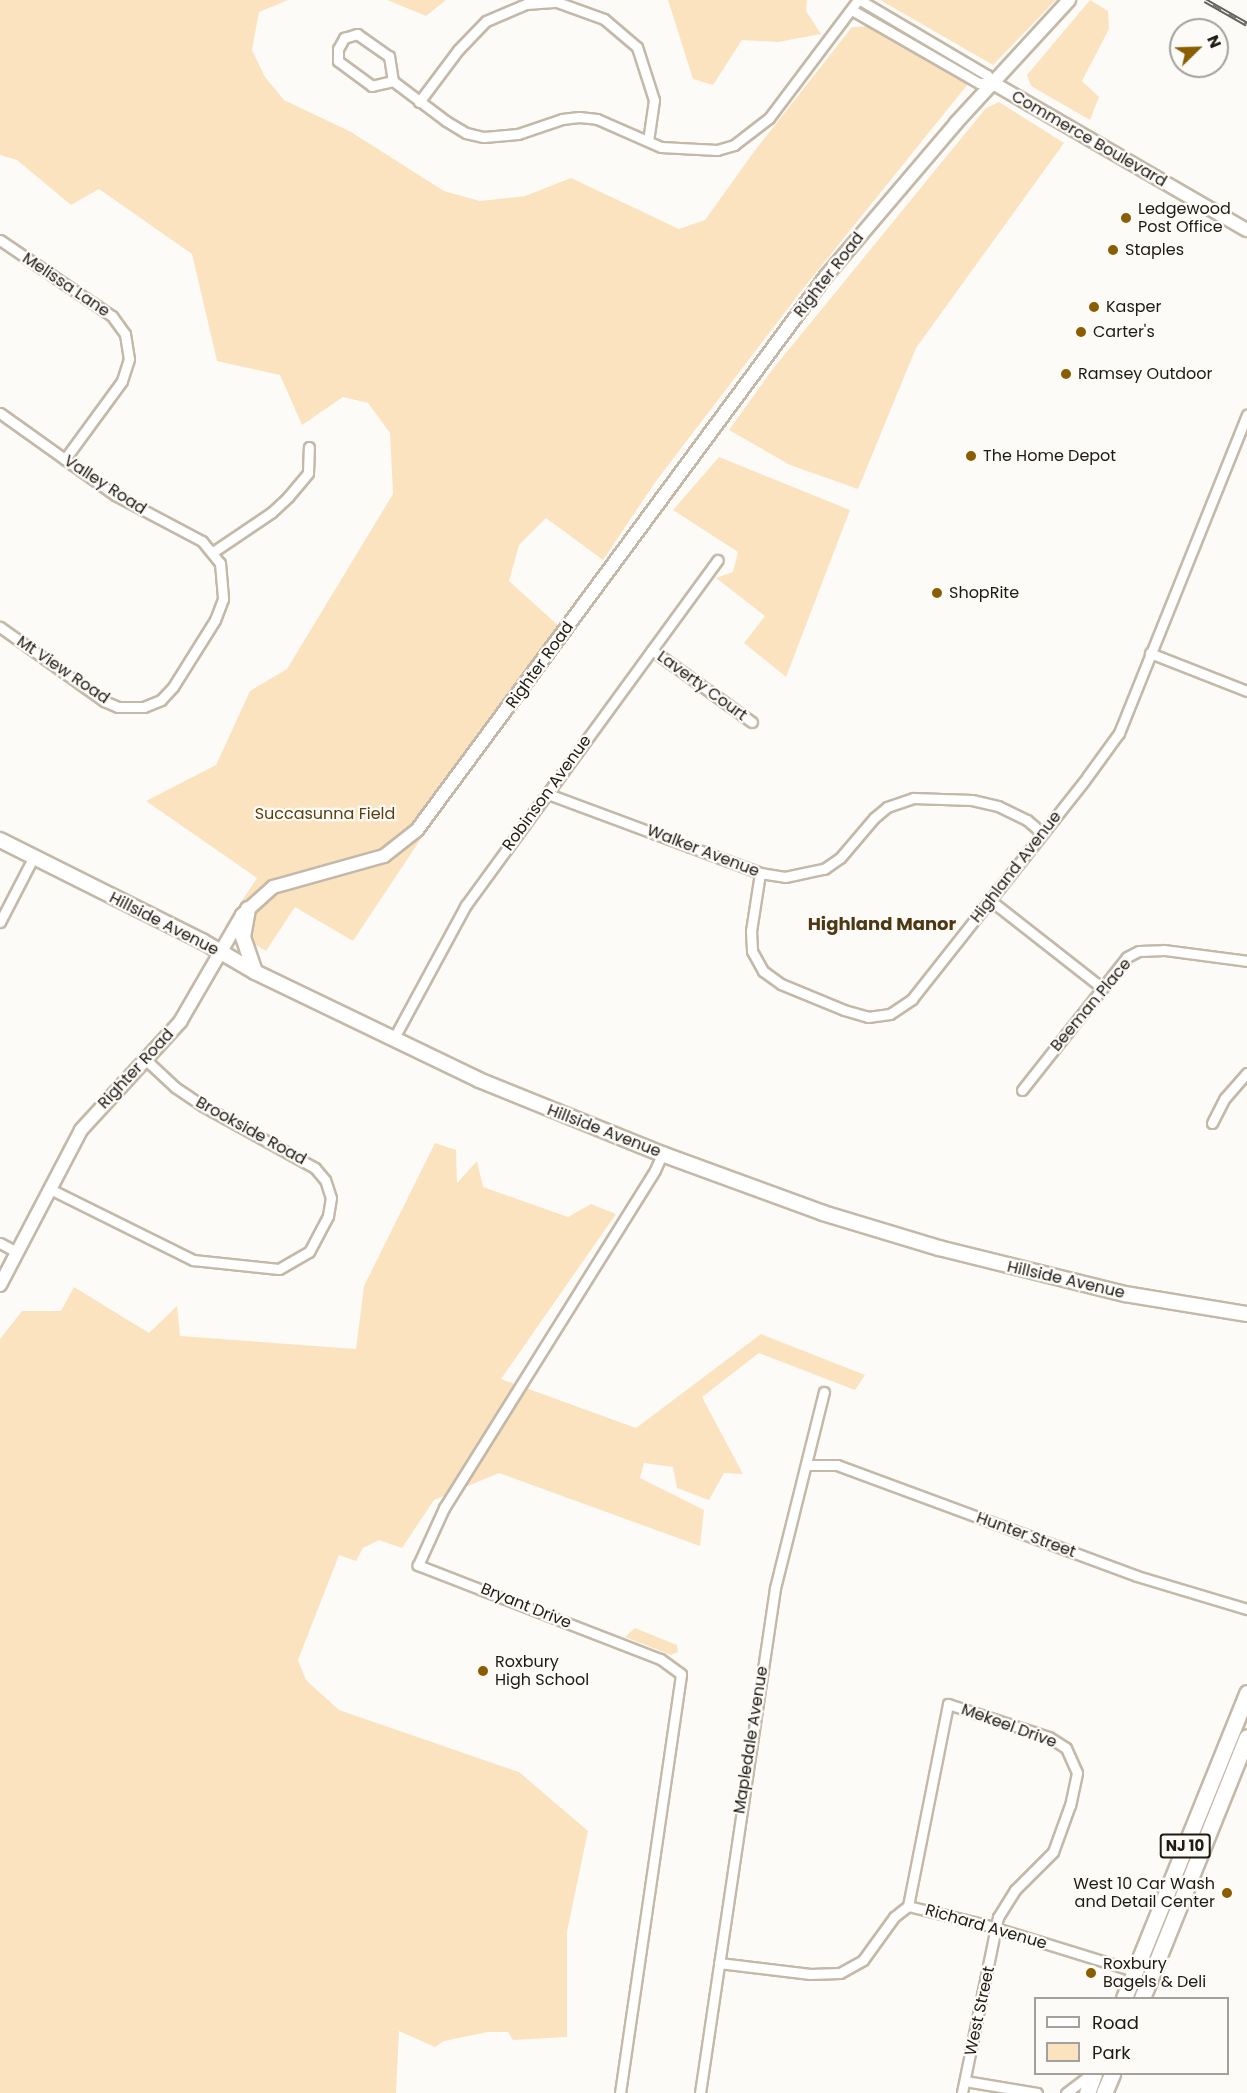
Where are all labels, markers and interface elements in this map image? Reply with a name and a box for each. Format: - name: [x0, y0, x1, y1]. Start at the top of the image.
- north arrow: [1169, 18, 1229, 78]
- text: N: [1201, 32, 1227, 52]
- street label: Commerce Boulevard: [1008, 87, 1170, 191]
- place label: Ledgewood Post Office: [1138, 199, 1231, 237]
- marker: Ledgewood Post Office: [1119, 211, 1133, 225]
- street label: Righter Road: [790, 229, 868, 321]
- place label: Staples: [1125, 240, 1184, 260]
- marker: Staples: [1106, 243, 1120, 257]
- street label: Melissa Lane: [19, 249, 113, 321]
- place label: Kasper: [1106, 297, 1161, 317]
- marker: Kasper: [1087, 300, 1101, 314]
- place label: Carter's: [1093, 322, 1155, 342]
- marker: Carter's: [1074, 325, 1088, 339]
- place label: Ramsey Outdoor: [1078, 364, 1212, 384]
- marker: Ramsey Outdoor: [1059, 367, 1073, 381]
- place label: The Home Depot: [983, 446, 1116, 466]
- marker: The Home Depot: [964, 449, 978, 463]
- street label: Valley Road: [60, 451, 150, 519]
- place label: ShopRite: [949, 583, 1019, 603]
- marker: ShopRite: [930, 586, 944, 600]
- street label: Righter Road: [502, 618, 578, 712]
- street label: Mt View Road: [13, 632, 113, 708]
- street label: Laverty Court: [653, 647, 751, 725]
- street label: Robinson Avenue: [499, 731, 595, 855]
- park label: Succasunna Field: [255, 804, 395, 824]
- street label: Highland Avenue: [967, 807, 1065, 927]
- street label: Walker Avenue: [644, 821, 762, 881]
- street label: Hillside Avenue: [106, 888, 222, 960]
- district label: Highland Manor: [808, 913, 956, 935]
- street label: Beeman Place: [1047, 955, 1135, 1055]
- street label: Righter Road: [94, 1025, 178, 1113]
- street label: Brookside Road: [192, 1093, 310, 1169]
- street label: Hillside Avenue: [544, 1100, 664, 1162]
- street label: Hillside Avenue: [1005, 1257, 1127, 1303]
- street label: Hunter Street: [974, 1508, 1078, 1562]
- street label: Bryant Drive: [478, 1579, 574, 1633]
- place label: Roxbury High School: [495, 1652, 589, 1690]
- marker: Roxbury High School: [476, 1664, 490, 1678]
- street label: Mapledale Avenue: [730, 1665, 772, 1815]
- street label: Mekeel Drive: [959, 1700, 1059, 1752]
- road number: NJ 10: [1160, 1834, 1210, 1858]
- place label: West 10 Car Wash and Detail Center: [1073, 1874, 1215, 1912]
- marker: West 10 Car Wash and Detail Center: [1220, 1886, 1234, 1900]
- street label: Richard Avenue: [923, 1900, 1049, 1954]
- place label: Roxbury Bagels & Deli: [1103, 1954, 1206, 1992]
- street label: West Street: [961, 1965, 999, 2057]
- marker: Roxbury Bagels & Deli: [1084, 1966, 1098, 1980]
- legend: [1034, 1997, 1229, 2075]
- text: Road: [1092, 2010, 1139, 2035]
- text: Park: [1092, 2040, 1131, 2065]

